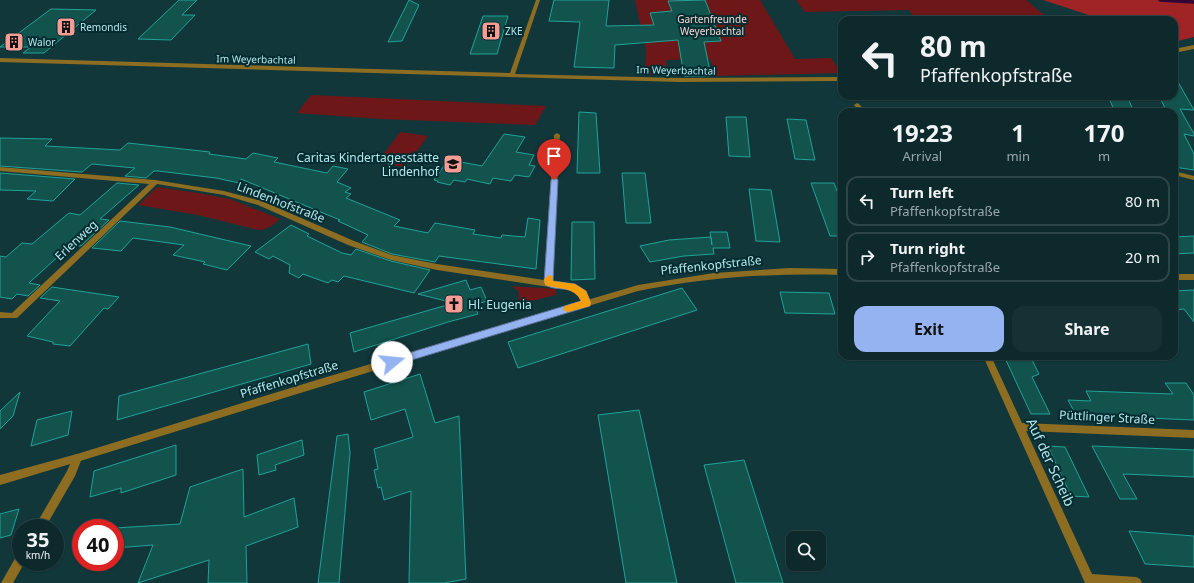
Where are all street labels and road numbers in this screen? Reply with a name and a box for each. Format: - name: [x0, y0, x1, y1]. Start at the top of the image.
- street label: Im Weyerbachtal: [216, 51, 296, 67]
- street label: Im Weyerbachtal: [636, 62, 716, 78]
- street label: Lindenhofstraße: [235, 177, 328, 227]
- street label: Erlenweg: [51, 216, 101, 264]
- street label: Pfaffenkopfstraße: [660, 251, 763, 279]
- street label: Pfaffenkopfstraße: [238, 356, 340, 402]
- street label: Püttlinger Straße: [1059, 406, 1156, 428]
- street label: Auf der Scheib: [1022, 415, 1080, 509]

